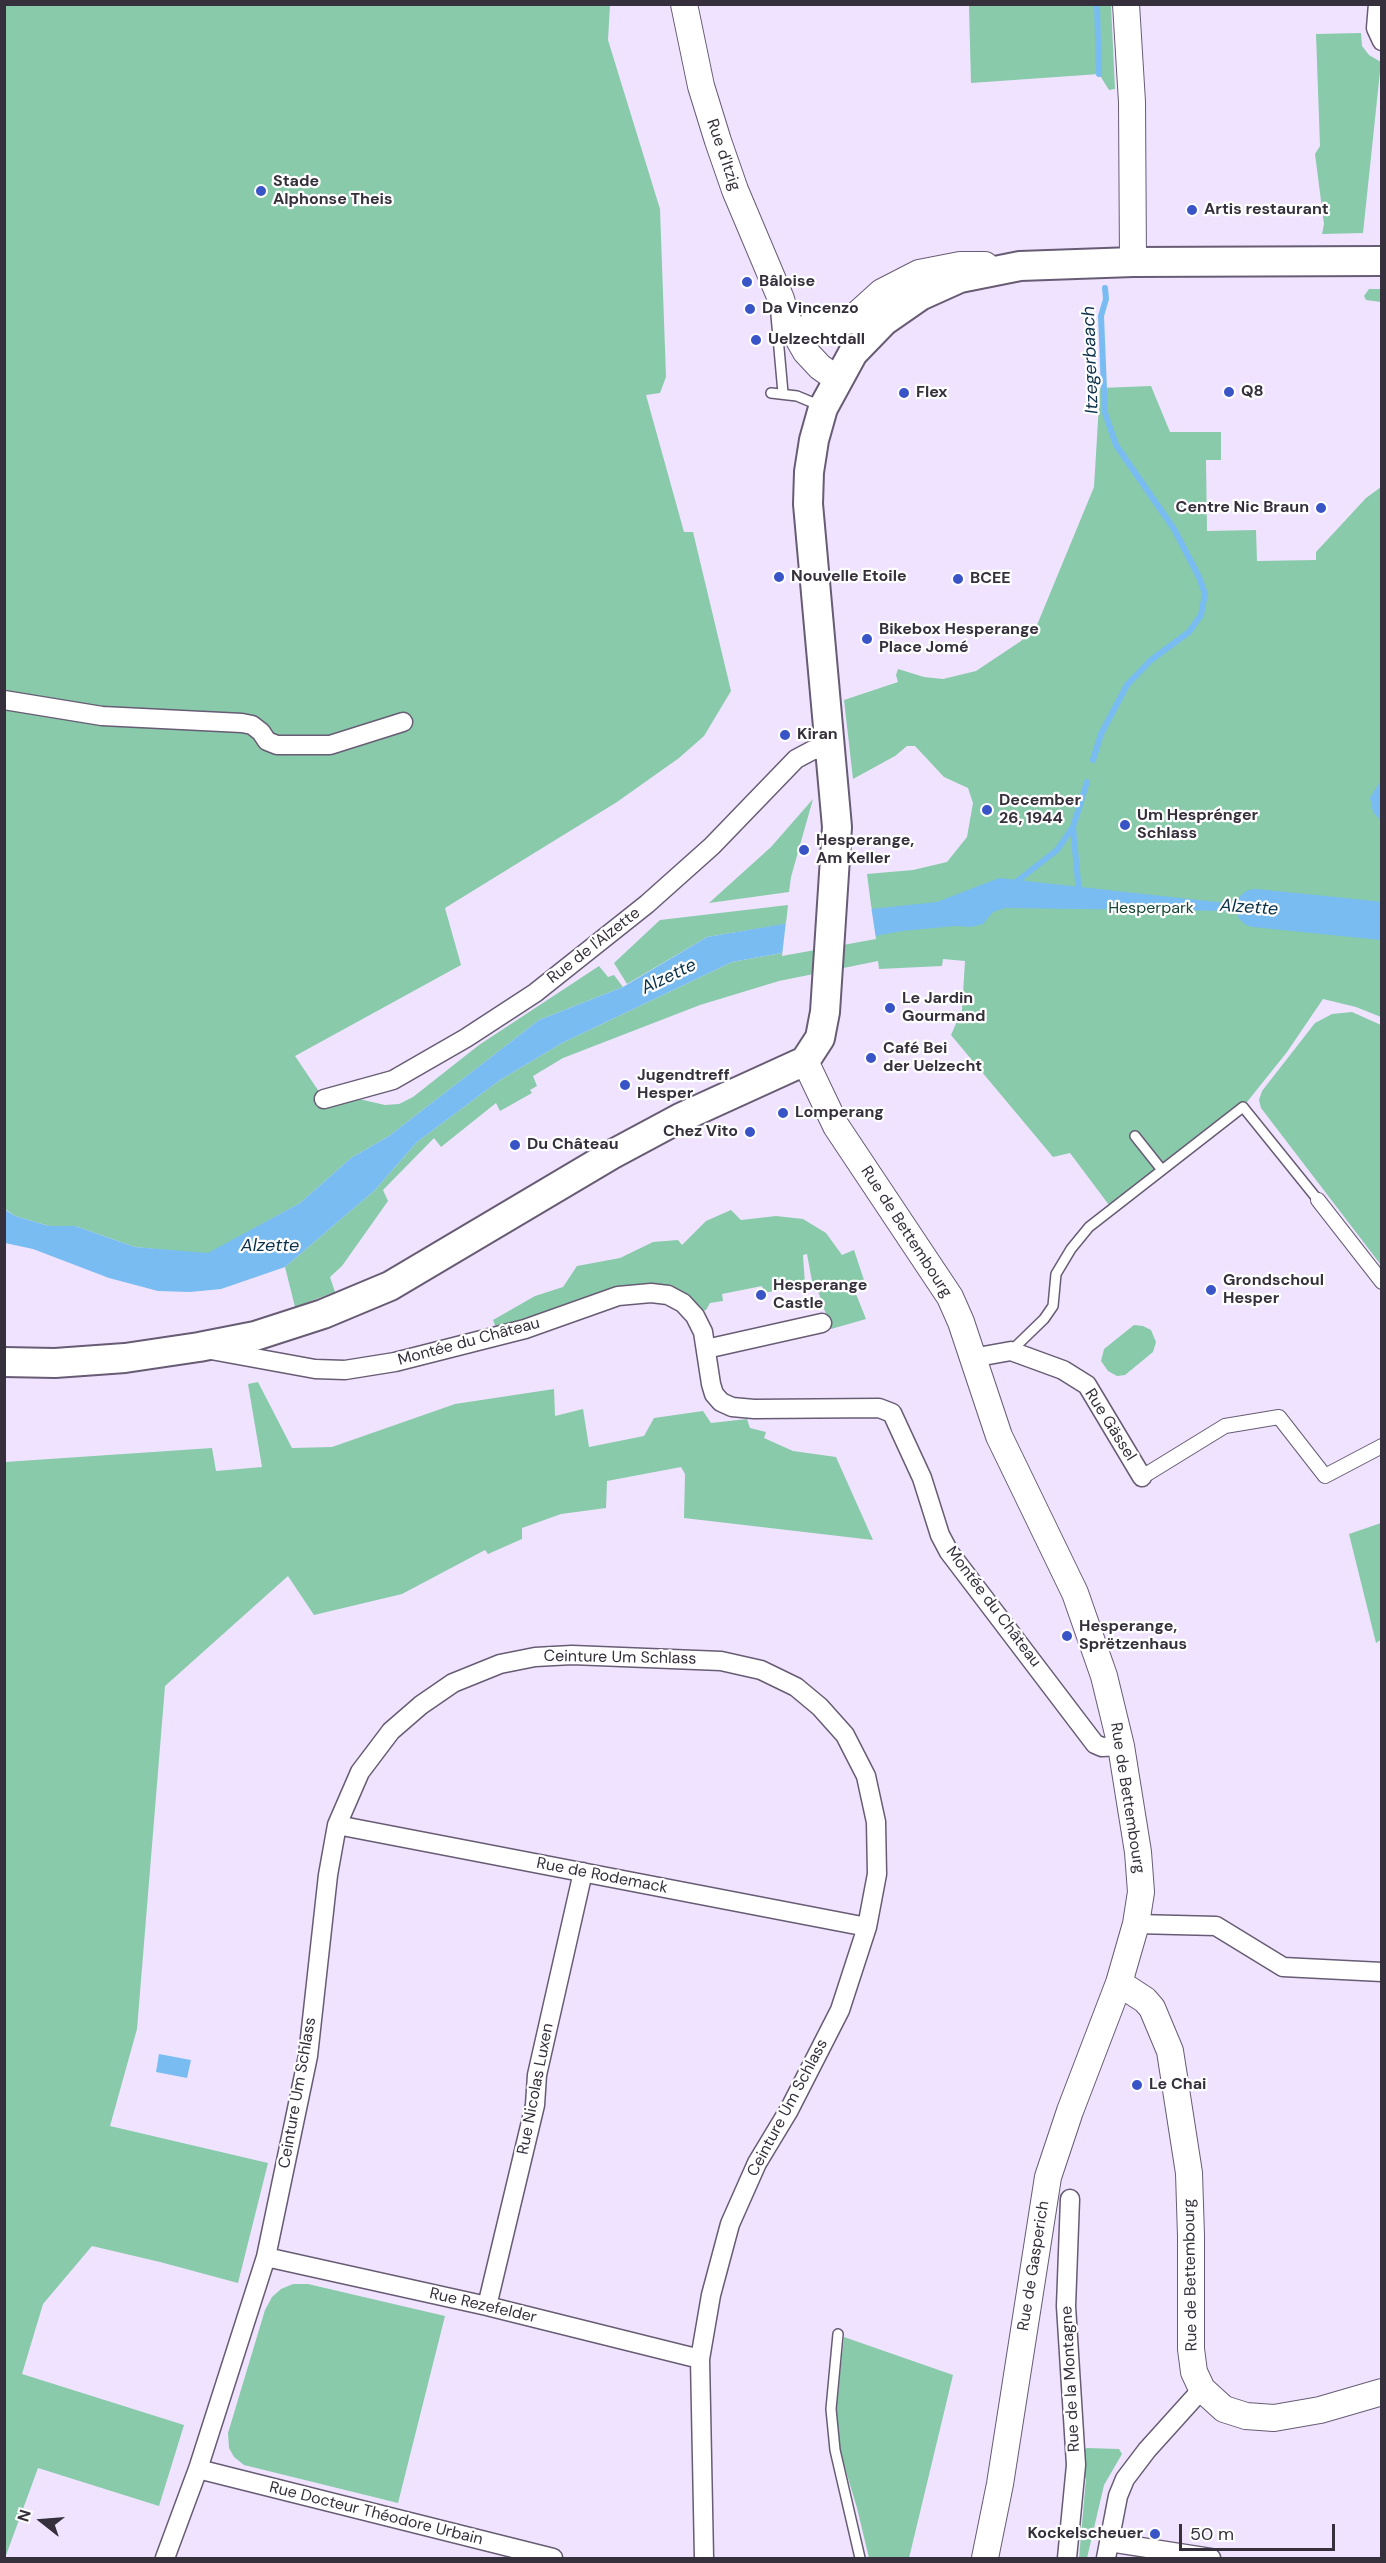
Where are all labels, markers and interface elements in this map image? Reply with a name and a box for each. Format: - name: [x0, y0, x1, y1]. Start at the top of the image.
- street label: Rue d'Itzig: [702, 117, 744, 193]
- place label: Stade Alphonse Theis: [273, 172, 392, 210]
- marker: Stade Alphonse Theis: [254, 184, 268, 198]
- place label: Artis restaurant: [1204, 200, 1329, 220]
- marker: Artis restaurant: [1185, 203, 1199, 217]
- place label: Bâloise: [759, 272, 815, 292]
- marker: Bâloise: [740, 275, 754, 289]
- place label: Da Vincenzo: [762, 299, 859, 319]
- marker: Da Vincenzo: [743, 302, 757, 316]
- water label: Itzegerbaach: [1078, 306, 1104, 414]
- place label: Uelzechtdall: [768, 330, 865, 350]
- marker: Uelzechtdall: [749, 333, 763, 347]
- place label: Q8: [1241, 382, 1264, 402]
- place label: Flex: [916, 383, 947, 403]
- marker: Q8: [1222, 385, 1236, 399]
- marker: Flex: [897, 386, 911, 400]
- place label: Centre Nic Braun: [1176, 498, 1309, 518]
- marker: Centre Nic Braun: [1314, 501, 1328, 515]
- place label: Nouvelle Etoile: [791, 567, 907, 587]
- place label: BCEE: [970, 569, 1011, 589]
- marker: Nouvelle Etoile: [772, 570, 786, 584]
- marker: BCEE: [951, 572, 965, 586]
- place label: Bikebox Hesperange Place Jomé: [879, 620, 1039, 658]
- marker: Bikebox Hesperange Place Jomé: [860, 632, 874, 646]
- place label: Kiran: [797, 725, 838, 745]
- marker: Kiran: [778, 728, 792, 742]
- place label: December 26, 1944: [999, 791, 1081, 829]
- marker: December 26, 1944: [980, 803, 994, 817]
- place label: Um Hesprénger Schlass: [1137, 806, 1258, 844]
- marker: Um Hesprénger Schlass: [1118, 818, 1132, 832]
- place label: Hesperange, Am Keller: [816, 831, 914, 869]
- marker: Hesperange, Am Keller: [797, 843, 811, 857]
- water label: Alzette: [1219, 895, 1279, 921]
- park label: Hesperpark: [1108, 899, 1194, 919]
- street label: Rue de l'Alzette: [544, 904, 644, 988]
- water label: Alzette: [638, 954, 700, 1000]
- place label: Le Jardin Gourmand: [902, 989, 985, 1027]
- marker: Le Jardin Gourmand: [883, 1001, 897, 1015]
- place label: Café Bei der Uelzecht: [883, 1039, 982, 1077]
- marker: Café Bei der Uelzecht: [864, 1051, 878, 1065]
- place label: Jugendtreff Hesper: [637, 1066, 730, 1104]
- marker: Jugendtreff Hesper: [618, 1078, 632, 1092]
- place label: Lomperang: [795, 1103, 884, 1123]
- marker: Lomperang: [776, 1106, 790, 1120]
- place label: Chez Vito: [663, 1122, 738, 1142]
- marker: Chez Vito: [743, 1125, 757, 1139]
- place label: Du Château: [527, 1135, 618, 1155]
- marker: Du Château: [508, 1138, 522, 1152]
- street label: Rue de Bettembourg: [856, 1163, 956, 1301]
- water label: Alzette: [241, 1235, 299, 1257]
- place label: Grondschoul Hesper: [1223, 1271, 1324, 1309]
- place label: Hesperange Castle: [773, 1276, 867, 1314]
- marker: Grondschoul Hesper: [1204, 1283, 1218, 1297]
- marker: Hesperange Castle: [754, 1288, 768, 1302]
- street label: Montée du Château: [396, 1314, 542, 1370]
- street label: Rue Gässel: [1080, 1385, 1140, 1465]
- street label: Montée du Château: [941, 1543, 1045, 1671]
- place label: Hesperange, Sprëtzenhaus: [1079, 1617, 1187, 1655]
- marker: Hesperange, Sprëtzenhaus: [1060, 1629, 1074, 1643]
- street label: Ceinture Um Schlass: [543, 1647, 697, 1669]
- street label: Rue de Bettembourg: [1106, 1721, 1148, 1875]
- street label: Rue de Rodemack: [535, 1854, 669, 1898]
- street label: Ceinture Um Schlass: [275, 2016, 321, 2170]
- street label: Rue Nicolas Luxen: [514, 2022, 558, 2156]
- street label: Ceinture Um Schlass: [744, 2036, 832, 2180]
- place label: Le Chai: [1149, 2075, 1206, 2095]
- marker: Le Chai: [1130, 2078, 1144, 2092]
- street label: Rue de Bettembourg: [1180, 2198, 1202, 2352]
- street label: Rue de Gasperich: [1014, 2200, 1054, 2332]
- street label: Rue Rezefelder: [428, 2284, 538, 2328]
- street label: Rue de la Montagne: [1058, 2305, 1084, 2453]
- street label: Rue Docteur Théodore Urbain: [267, 2478, 485, 2550]
- north arrow: [12, 2491, 72, 2551]
- text: N: [13, 2507, 36, 2524]
- scale bar: [1182, 2512, 1338, 2550]
- text: 50 m: [1190, 2522, 1234, 2546]
- place label: Kockelscheuer: [1028, 2524, 1143, 2544]
- marker: Kockelscheuer: [1148, 2527, 1162, 2541]

